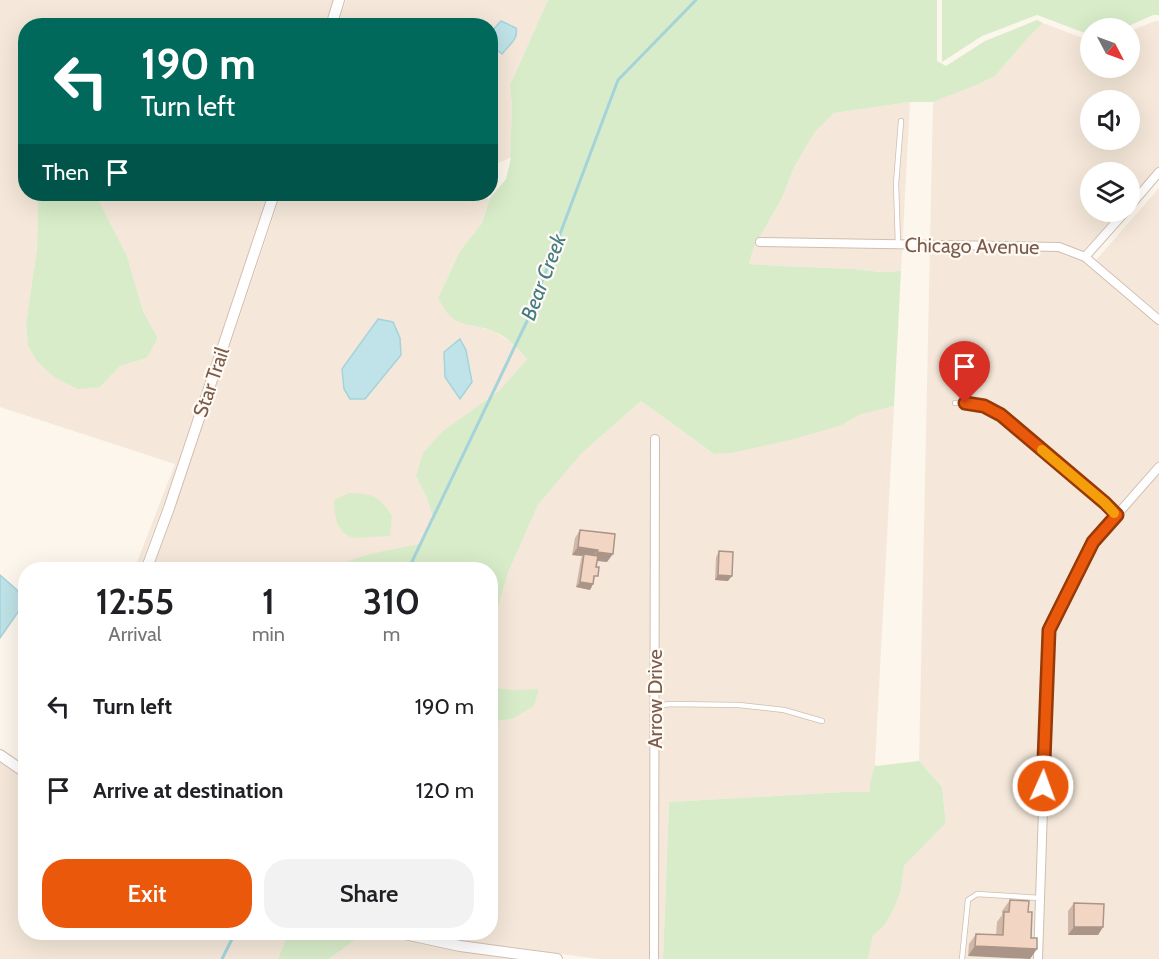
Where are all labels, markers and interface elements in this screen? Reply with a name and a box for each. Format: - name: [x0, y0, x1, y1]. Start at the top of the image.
- north arrow: [1080, 18, 1140, 78]
- map controls: [1080, 18, 1140, 222]
- text: 190 m: [141, 38, 256, 90]
- icon: left: [42, 42, 120, 120]
- text: Turn left: [141, 90, 235, 123]
- button: sound: [1080, 90, 1140, 150]
- icon: arrive: [101, 156, 134, 189]
- text: Then: [42, 159, 89, 186]
- button: layers: [1080, 162, 1140, 222]
- water label: Bear Creek: [515, 230, 571, 323]
- street label: Chicago Avenue: [904, 233, 1040, 259]
- pin: [939, 341, 990, 403]
- street label: Star Trail: [188, 344, 234, 420]
- icon: arrive: [948, 350, 981, 383]
- text: 12:55: [96, 579, 174, 623]
- text: 1: [262, 579, 275, 623]
- text: 310: [363, 579, 420, 623]
- text: Arrival: [108, 622, 162, 646]
- text: min: [252, 622, 285, 646]
- text: m: [383, 622, 400, 646]
- street label: Arrow Drive: [643, 649, 667, 749]
- icon: left: [42, 690, 75, 723]
- text: Turn left: [93, 693, 172, 720]
- text: 190 m: [415, 693, 474, 720]
- position arrow: [1011, 754, 1075, 818]
- icon: arrive: [42, 774, 75, 807]
- text: Arrive at destination: [93, 777, 283, 804]
- text: 120 m: [416, 777, 474, 804]
- button: Exit: [42, 859, 252, 928]
- button: Share: [264, 859, 474, 928]

